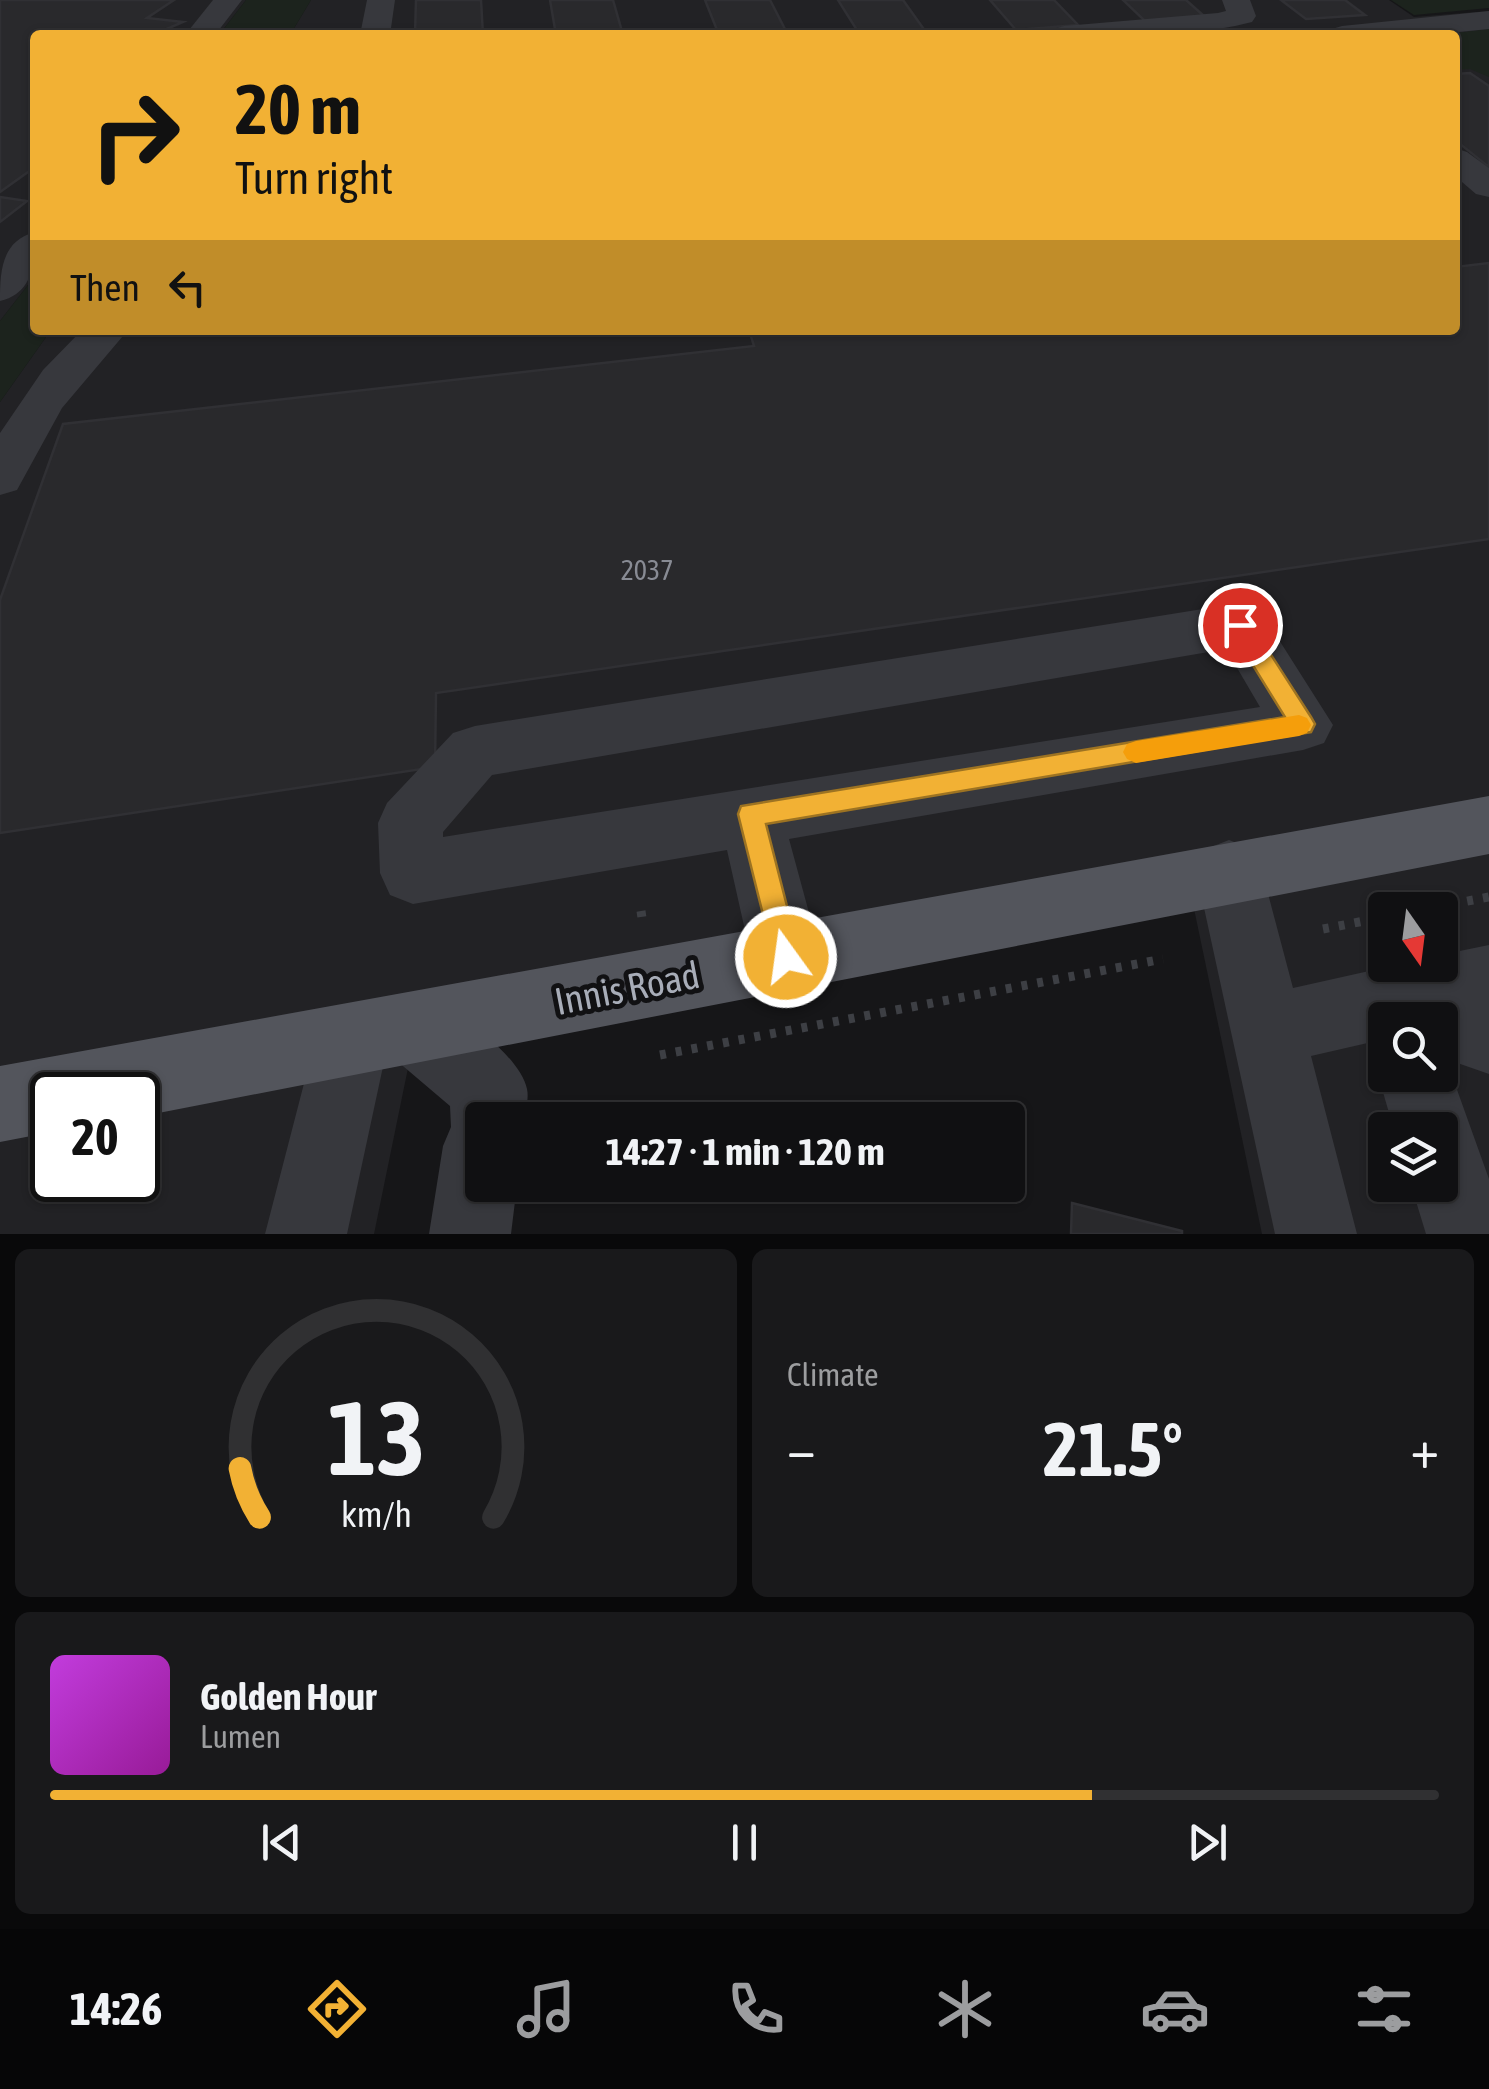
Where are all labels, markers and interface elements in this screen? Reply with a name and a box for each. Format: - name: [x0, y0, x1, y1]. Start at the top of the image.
- text: 20 m: [235, 69, 361, 149]
- icon: right: [70, 70, 200, 200]
- text: Turn right: [235, 152, 393, 204]
- icon: left: [160, 260, 215, 315]
- text: Then: [70, 266, 140, 309]
- house number: 2037: [621, 554, 673, 586]
- pin: [1198, 583, 1283, 668]
- icon: arrive: [1213, 598, 1268, 653]
- north arrow: [1368, 892, 1458, 982]
- map controls: [1368, 892, 1458, 1202]
- position arrow: [734, 905, 838, 1009]
- street label: Innis Road: [551, 953, 703, 1023]
- button: search: [1368, 1002, 1458, 1092]
- speed limit sign: 20: [30, 1072, 160, 1202]
- button: layers: [1368, 1112, 1458, 1202]
- text: 14:27 · 1 min · 120 m: [605, 1130, 885, 1173]
- text: Climate: [787, 1356, 879, 1393]
- text: 13: [327, 1378, 425, 1497]
- text: 21.5°: [1043, 1406, 1183, 1492]
- text: −: [787, 1417, 816, 1480]
- text: +: [1410, 1417, 1439, 1480]
- text: km/h: [341, 1494, 411, 1535]
- text: Golden Hour: [200, 1675, 376, 1718]
- text: Lumen: [200, 1718, 281, 1755]
- icon: previous: [254, 1815, 309, 1870]
- icon: pause: [717, 1815, 772, 1870]
- icon: next: [1180, 1815, 1235, 1870]
- icon: directions: [302, 1974, 372, 2044]
- icon: music: [511, 1974, 581, 2044]
- icon: phone: [721, 1974, 791, 2044]
- icon: climate: [930, 1974, 1000, 2044]
- icon: car: [1140, 1974, 1210, 2044]
- icon: filters: [1349, 1974, 1419, 2044]
- text: 14:26: [70, 1983, 162, 2035]

